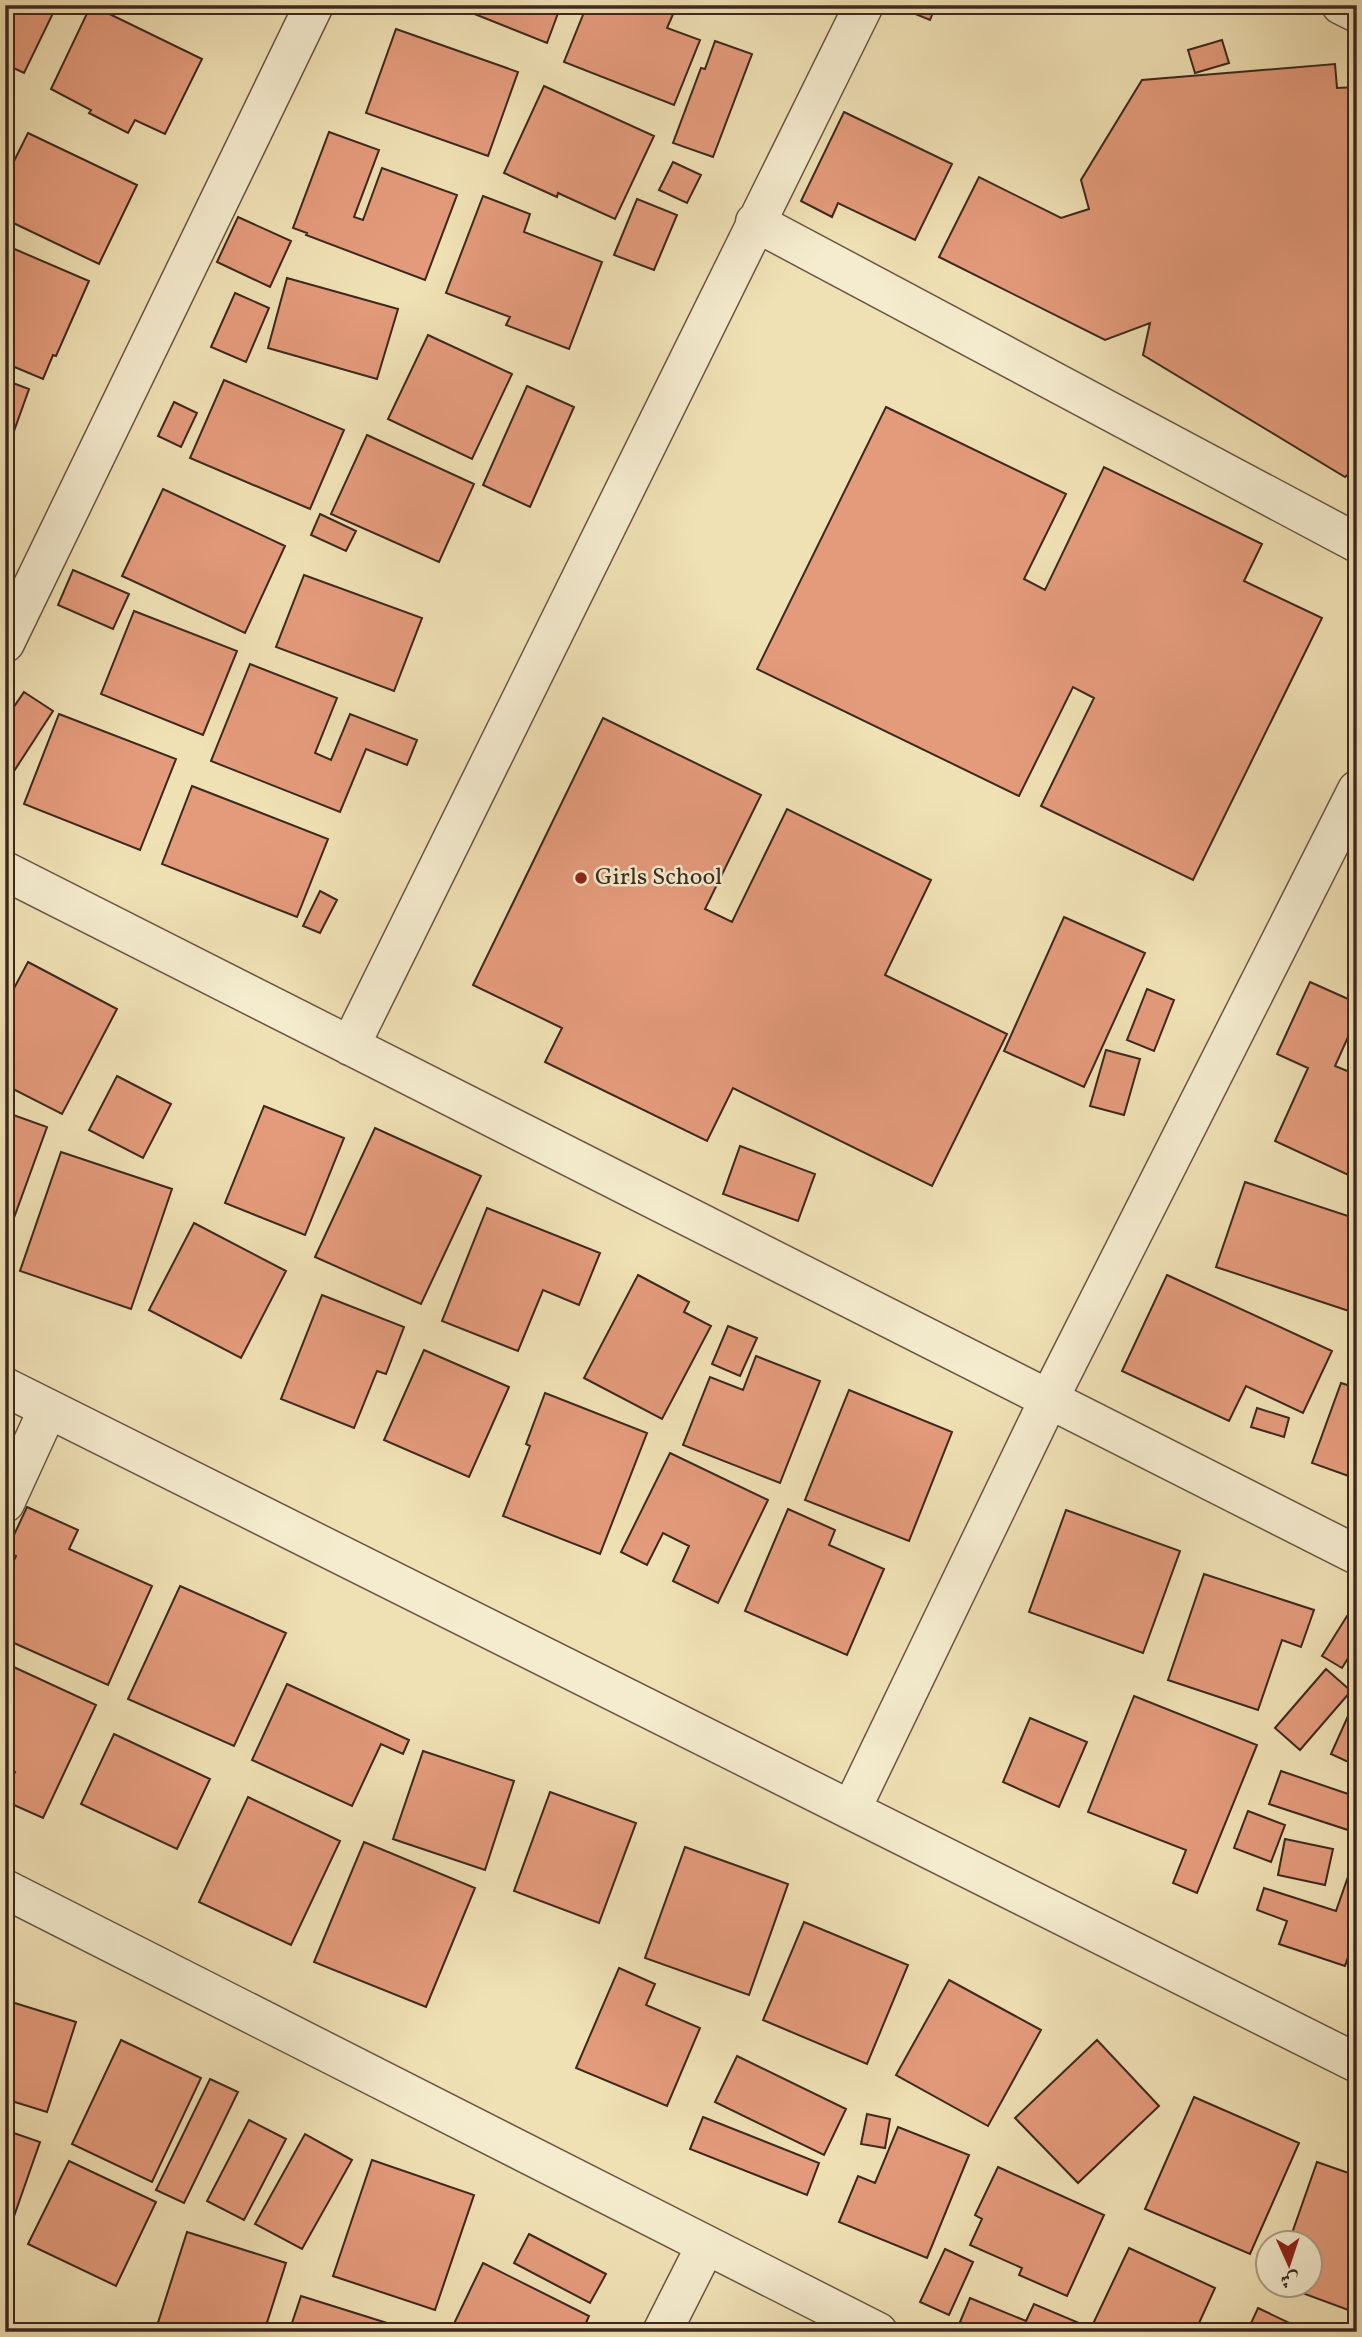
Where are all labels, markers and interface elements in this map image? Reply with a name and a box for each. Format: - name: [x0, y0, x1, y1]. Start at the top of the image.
- place label: Girls School: [595, 861, 722, 895]
- marker: Girls School: [573, 870, 589, 886]
- north arrow: [1254, 2228, 1324, 2298]
- text: ش: [1280, 2266, 1300, 2292]

